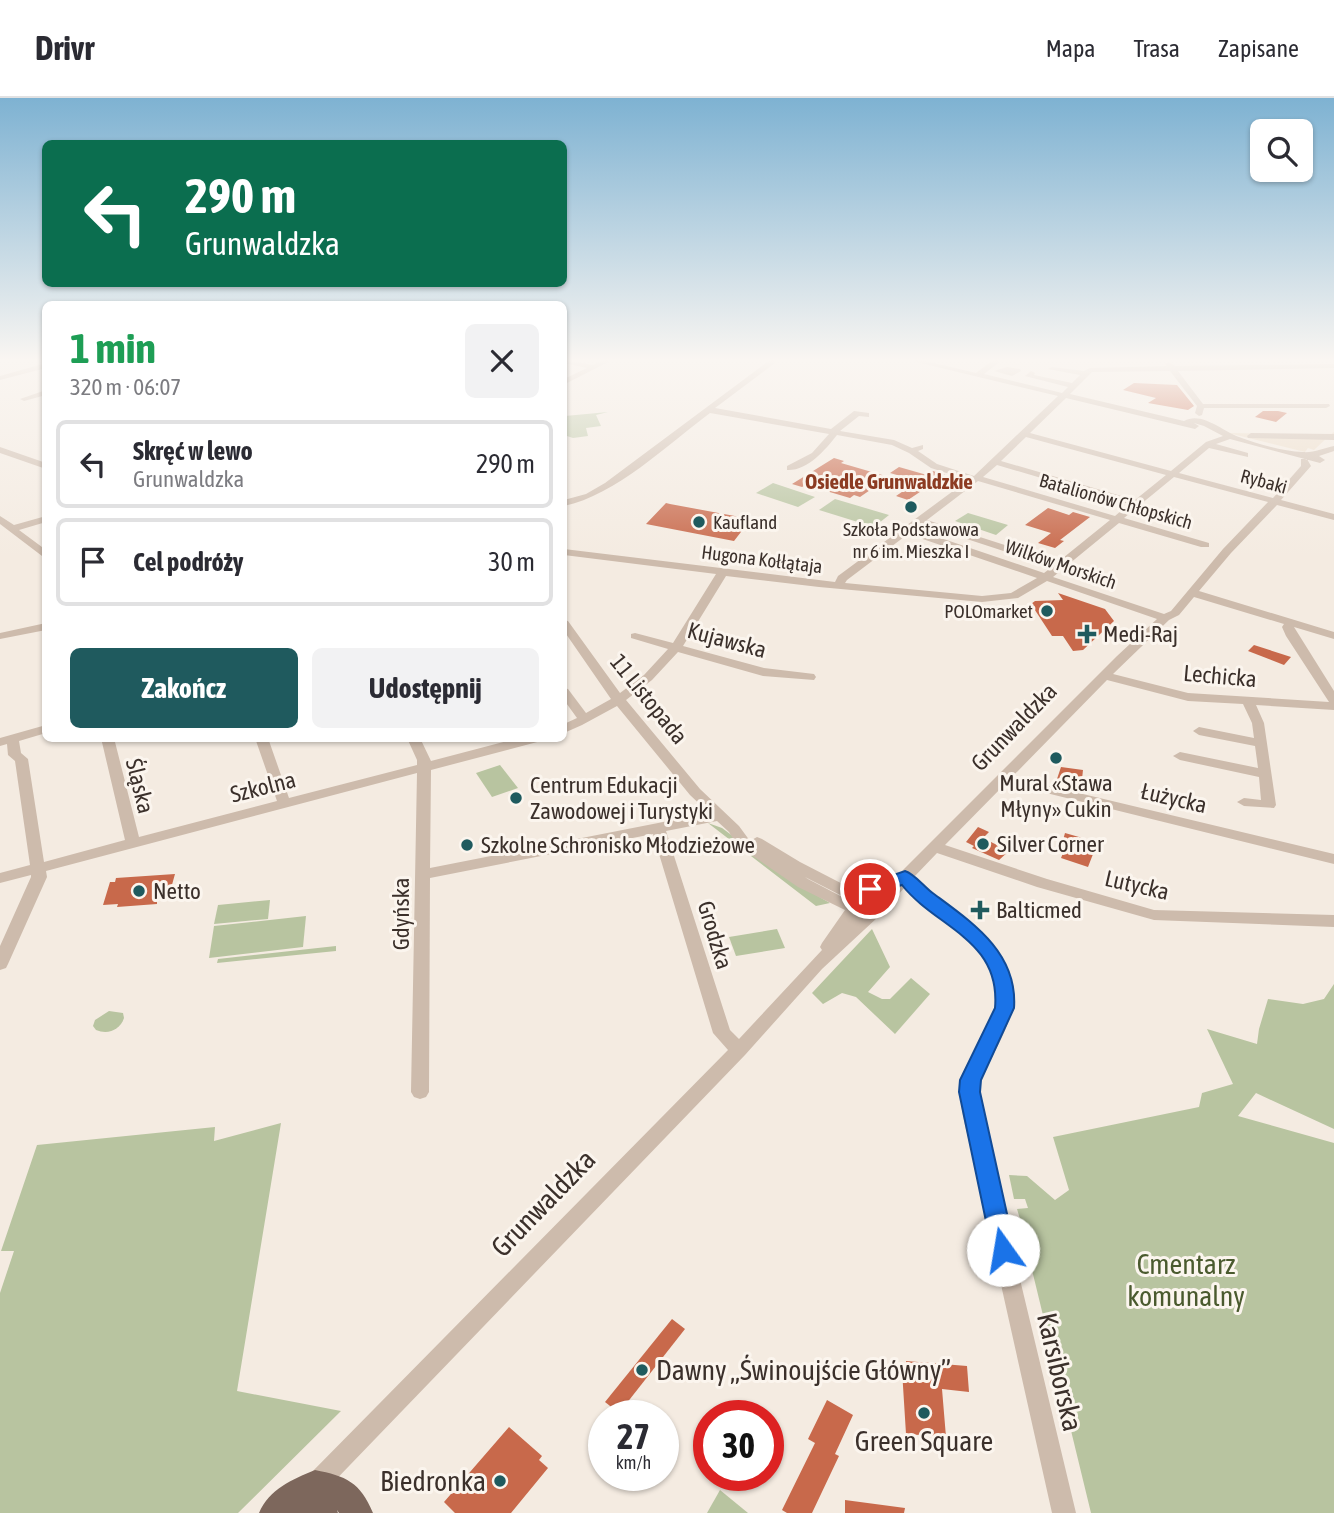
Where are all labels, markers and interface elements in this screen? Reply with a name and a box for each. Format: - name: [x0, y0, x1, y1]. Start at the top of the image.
- text: Drivr: [35, 29, 94, 67]
- text: Mapa: [1046, 35, 1095, 62]
- text: Trasa: [1133, 35, 1180, 62]
- text: Zapisane: [1218, 35, 1299, 62]
- map controls: [1250, 119, 1313, 182]
- button: search: [1250, 119, 1313, 182]
- text: 290 m: [185, 167, 296, 223]
- icon: left: [70, 168, 161, 259]
- text: Grunwaldzka: [185, 225, 340, 262]
- text: 1 min: [70, 324, 156, 372]
- button: close: [465, 324, 539, 398]
- text: 320 m · 06:07: [70, 374, 181, 400]
- text: Skręć w lewo: [133, 436, 253, 466]
- icon: left: [74, 445, 112, 483]
- text: 290 m: [476, 449, 535, 479]
- street label: Rybaki: [1238, 464, 1290, 498]
- text: Grunwaldzka: [133, 466, 244, 492]
- district label: Osiedle Grunwaldzkie: [805, 469, 973, 493]
- street label: Batalionów Chłopskich: [1037, 469, 1195, 533]
- marker: Szkoła Podstawowa nr 6 im. Mieszka I: [903, 499, 919, 515]
- place label: Kaufland: [713, 511, 777, 533]
- marker: Kaufland: [691, 514, 707, 530]
- place label: Szkoła Podstawowa nr 6 im. Mieszka I: [843, 518, 979, 562]
- street label: Wilków Morskich: [1002, 535, 1120, 593]
- street label: Hugona Kołłątaja: [700, 541, 824, 577]
- icon: arrive: [74, 543, 112, 581]
- text: Cel podróży: [133, 547, 244, 577]
- text: 30 m: [488, 547, 535, 577]
- place label: POLOmarket: [944, 600, 1033, 622]
- marker: POLOmarket: [1039, 603, 1055, 619]
- street label: Kujawska: [685, 617, 769, 663]
- place label: Medi-Raj: [1103, 621, 1178, 647]
- marker: Medi-Raj: [1077, 624, 1097, 644]
- button: Zakończ: [70, 648, 298, 728]
- button: Udostępnij: [312, 648, 539, 728]
- street label: 11 Listopada: [605, 649, 693, 749]
- street label: Lechicka: [1182, 660, 1258, 692]
- street label: Grunwaldzka: [966, 678, 1062, 776]
- marker: Mural «Stawa Młyny» Cukin: [1048, 750, 1064, 766]
- street label: Śląska: [121, 756, 159, 816]
- street label: Szkolna: [228, 766, 298, 808]
- place label: Mural «Stawa Młyny» Cukin: [999, 770, 1113, 822]
- place label: Centrum Edukacji Zawodowej i Turystyki: [530, 772, 713, 824]
- street label: Łużycka: [1138, 778, 1210, 818]
- marker: Centrum Edukacji Zawodowej i Turystyki: [508, 790, 524, 806]
- place label: Silver Corner: [997, 831, 1105, 857]
- place label: Szkolne Schronisko Młodzieżowe: [481, 832, 755, 858]
- marker: Silver Corner: [975, 836, 991, 852]
- marker: Szkolne Schronisko Młodzieżowe: [459, 837, 475, 853]
- pin: [840, 859, 900, 919]
- street label: Lutycka: [1102, 865, 1172, 905]
- icon: arrive: [851, 870, 889, 908]
- place label: Netto: [153, 878, 201, 904]
- street label: Gdyńska: [388, 878, 414, 950]
- marker: Netto: [131, 883, 147, 899]
- place label: Balticmed: [996, 897, 1082, 923]
- street label: Grodzka: [692, 898, 738, 972]
- marker: Balticmed: [970, 900, 990, 920]
- street label: Grunwaldzka: [484, 1143, 602, 1263]
- position arrow: [966, 1213, 1040, 1287]
- park label: Cmentarz komunalny: [1127, 1248, 1245, 1312]
- street label: Karsiborska: [1031, 1310, 1089, 1434]
- place label: Dawny „Świnoujście Główny”: [656, 1354, 951, 1386]
- marker: Dawny „Świnoujście Główny”: [634, 1362, 650, 1378]
- speed limit sign: 30: [693, 1400, 784, 1491]
- marker: Green Square: [916, 1405, 932, 1421]
- text: 27: [617, 1416, 650, 1456]
- place label: Green Square: [855, 1425, 993, 1457]
- text: km/h: [616, 1452, 651, 1473]
- place label: Biedronka: [380, 1465, 486, 1497]
- marker: Biedronka: [492, 1473, 508, 1489]

